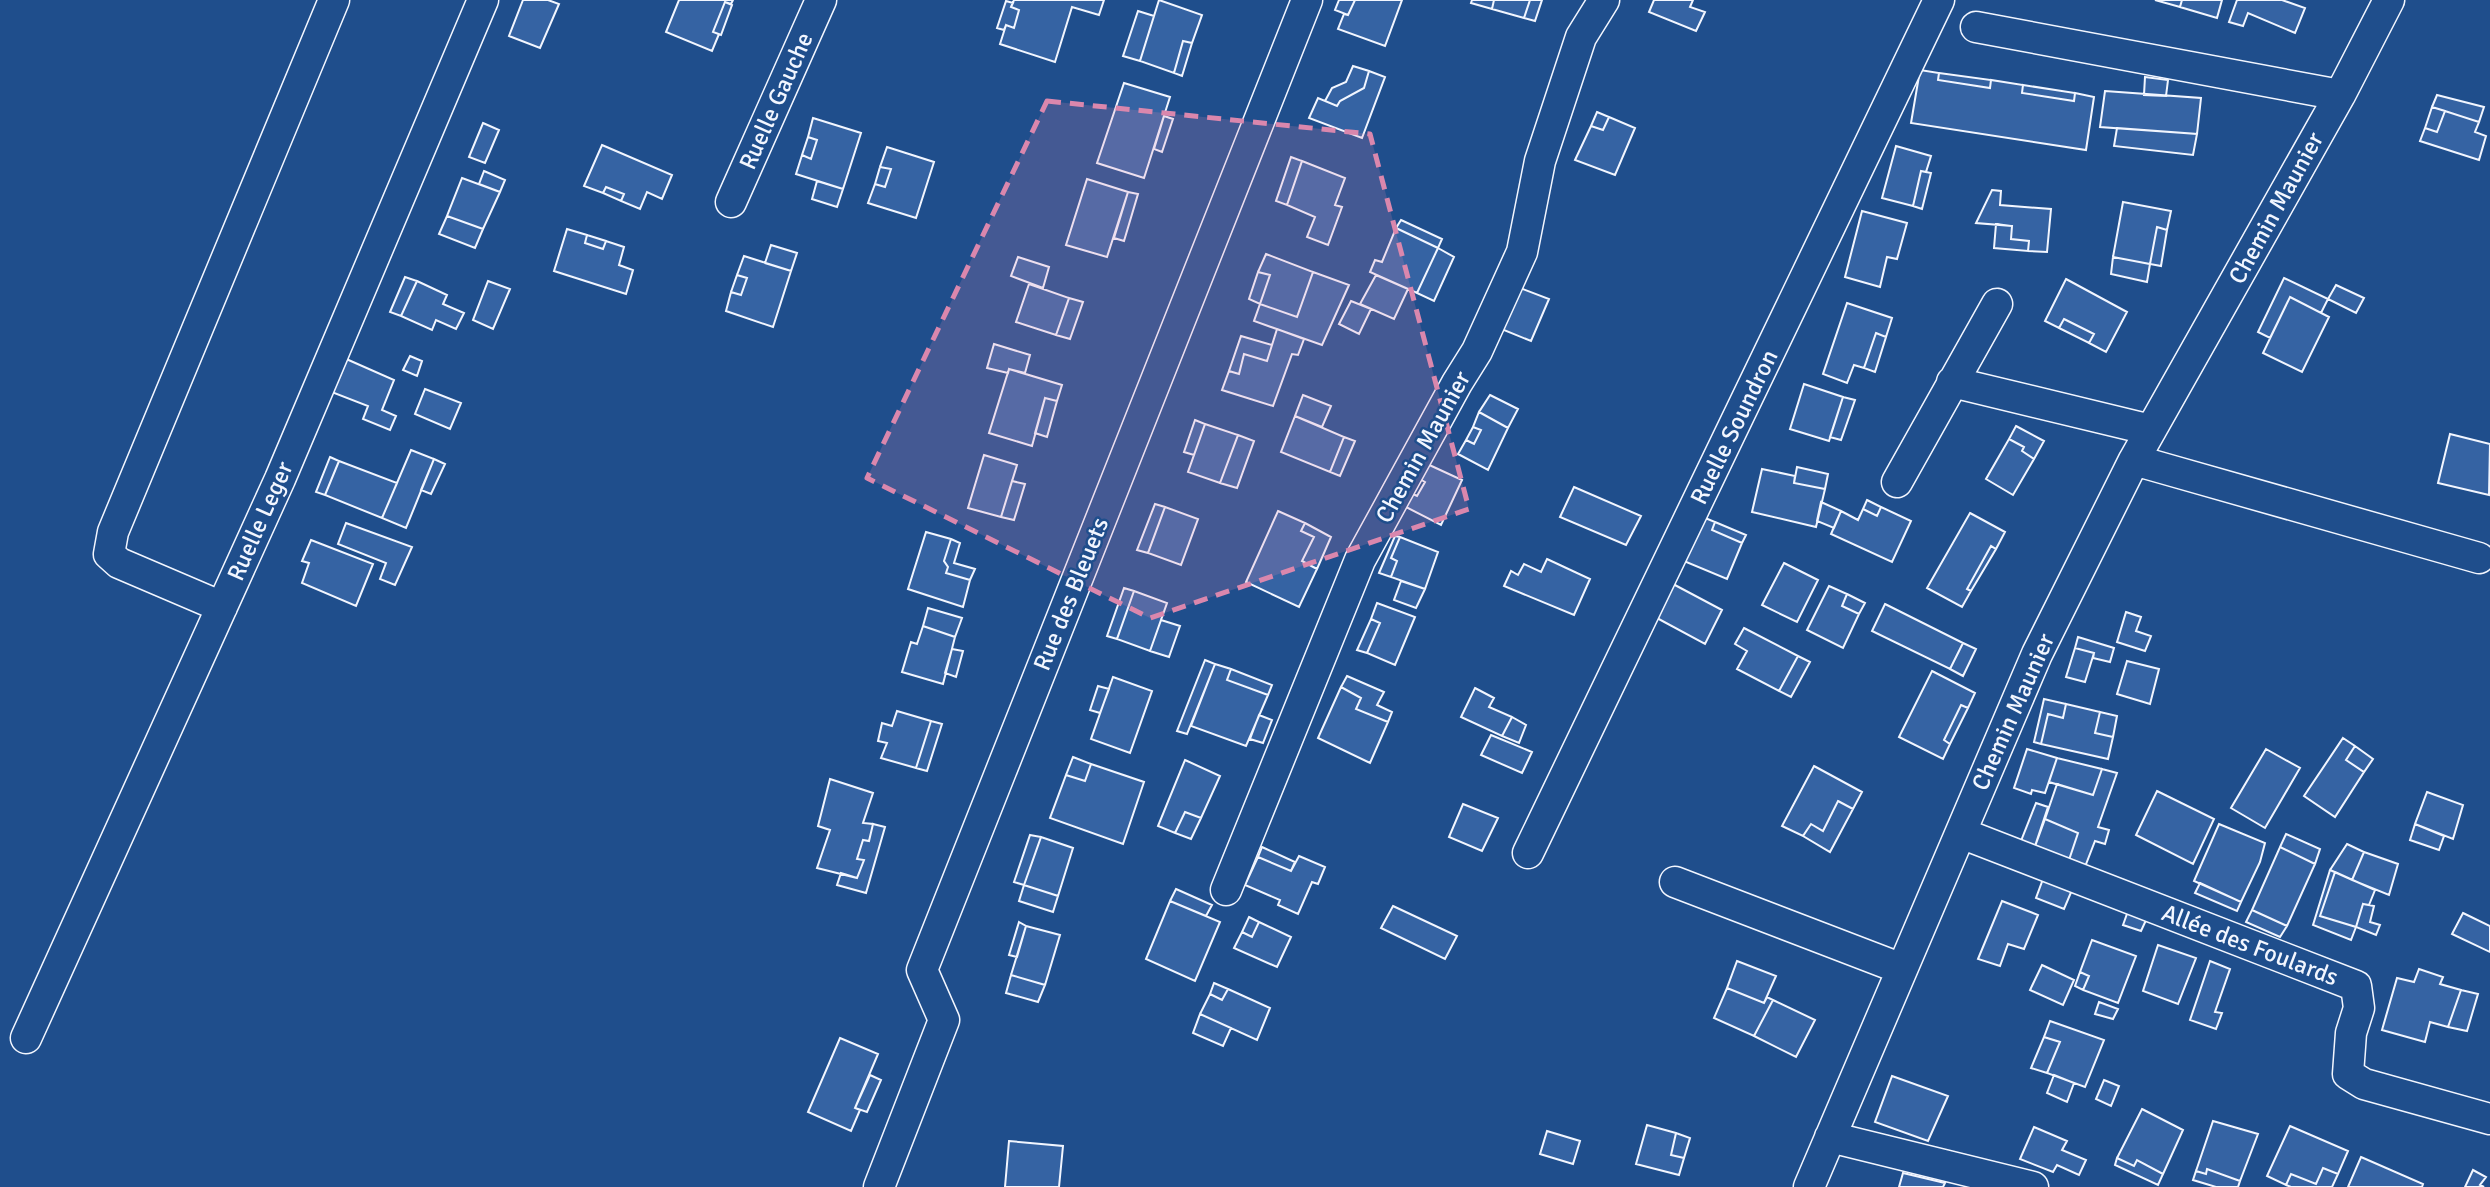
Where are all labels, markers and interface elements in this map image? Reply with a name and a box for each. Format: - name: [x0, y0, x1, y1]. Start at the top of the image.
- street label: Ruelle Gauche: [732, 28, 820, 174]
- street label: Chemin Maunier: [2222, 127, 2330, 289]
- street label: Ruelle Soundron: [1684, 345, 1784, 509]
- street label: Chemin Maunier: [1369, 366, 1477, 528]
- street label: Ruelle Leger: [220, 457, 300, 585]
- street label: Rue des Bleuets: [1027, 513, 1115, 675]
- street label: Chemin Maunier: [1965, 629, 2061, 795]
- street label: Allée des Foulards: [2158, 898, 2342, 992]

